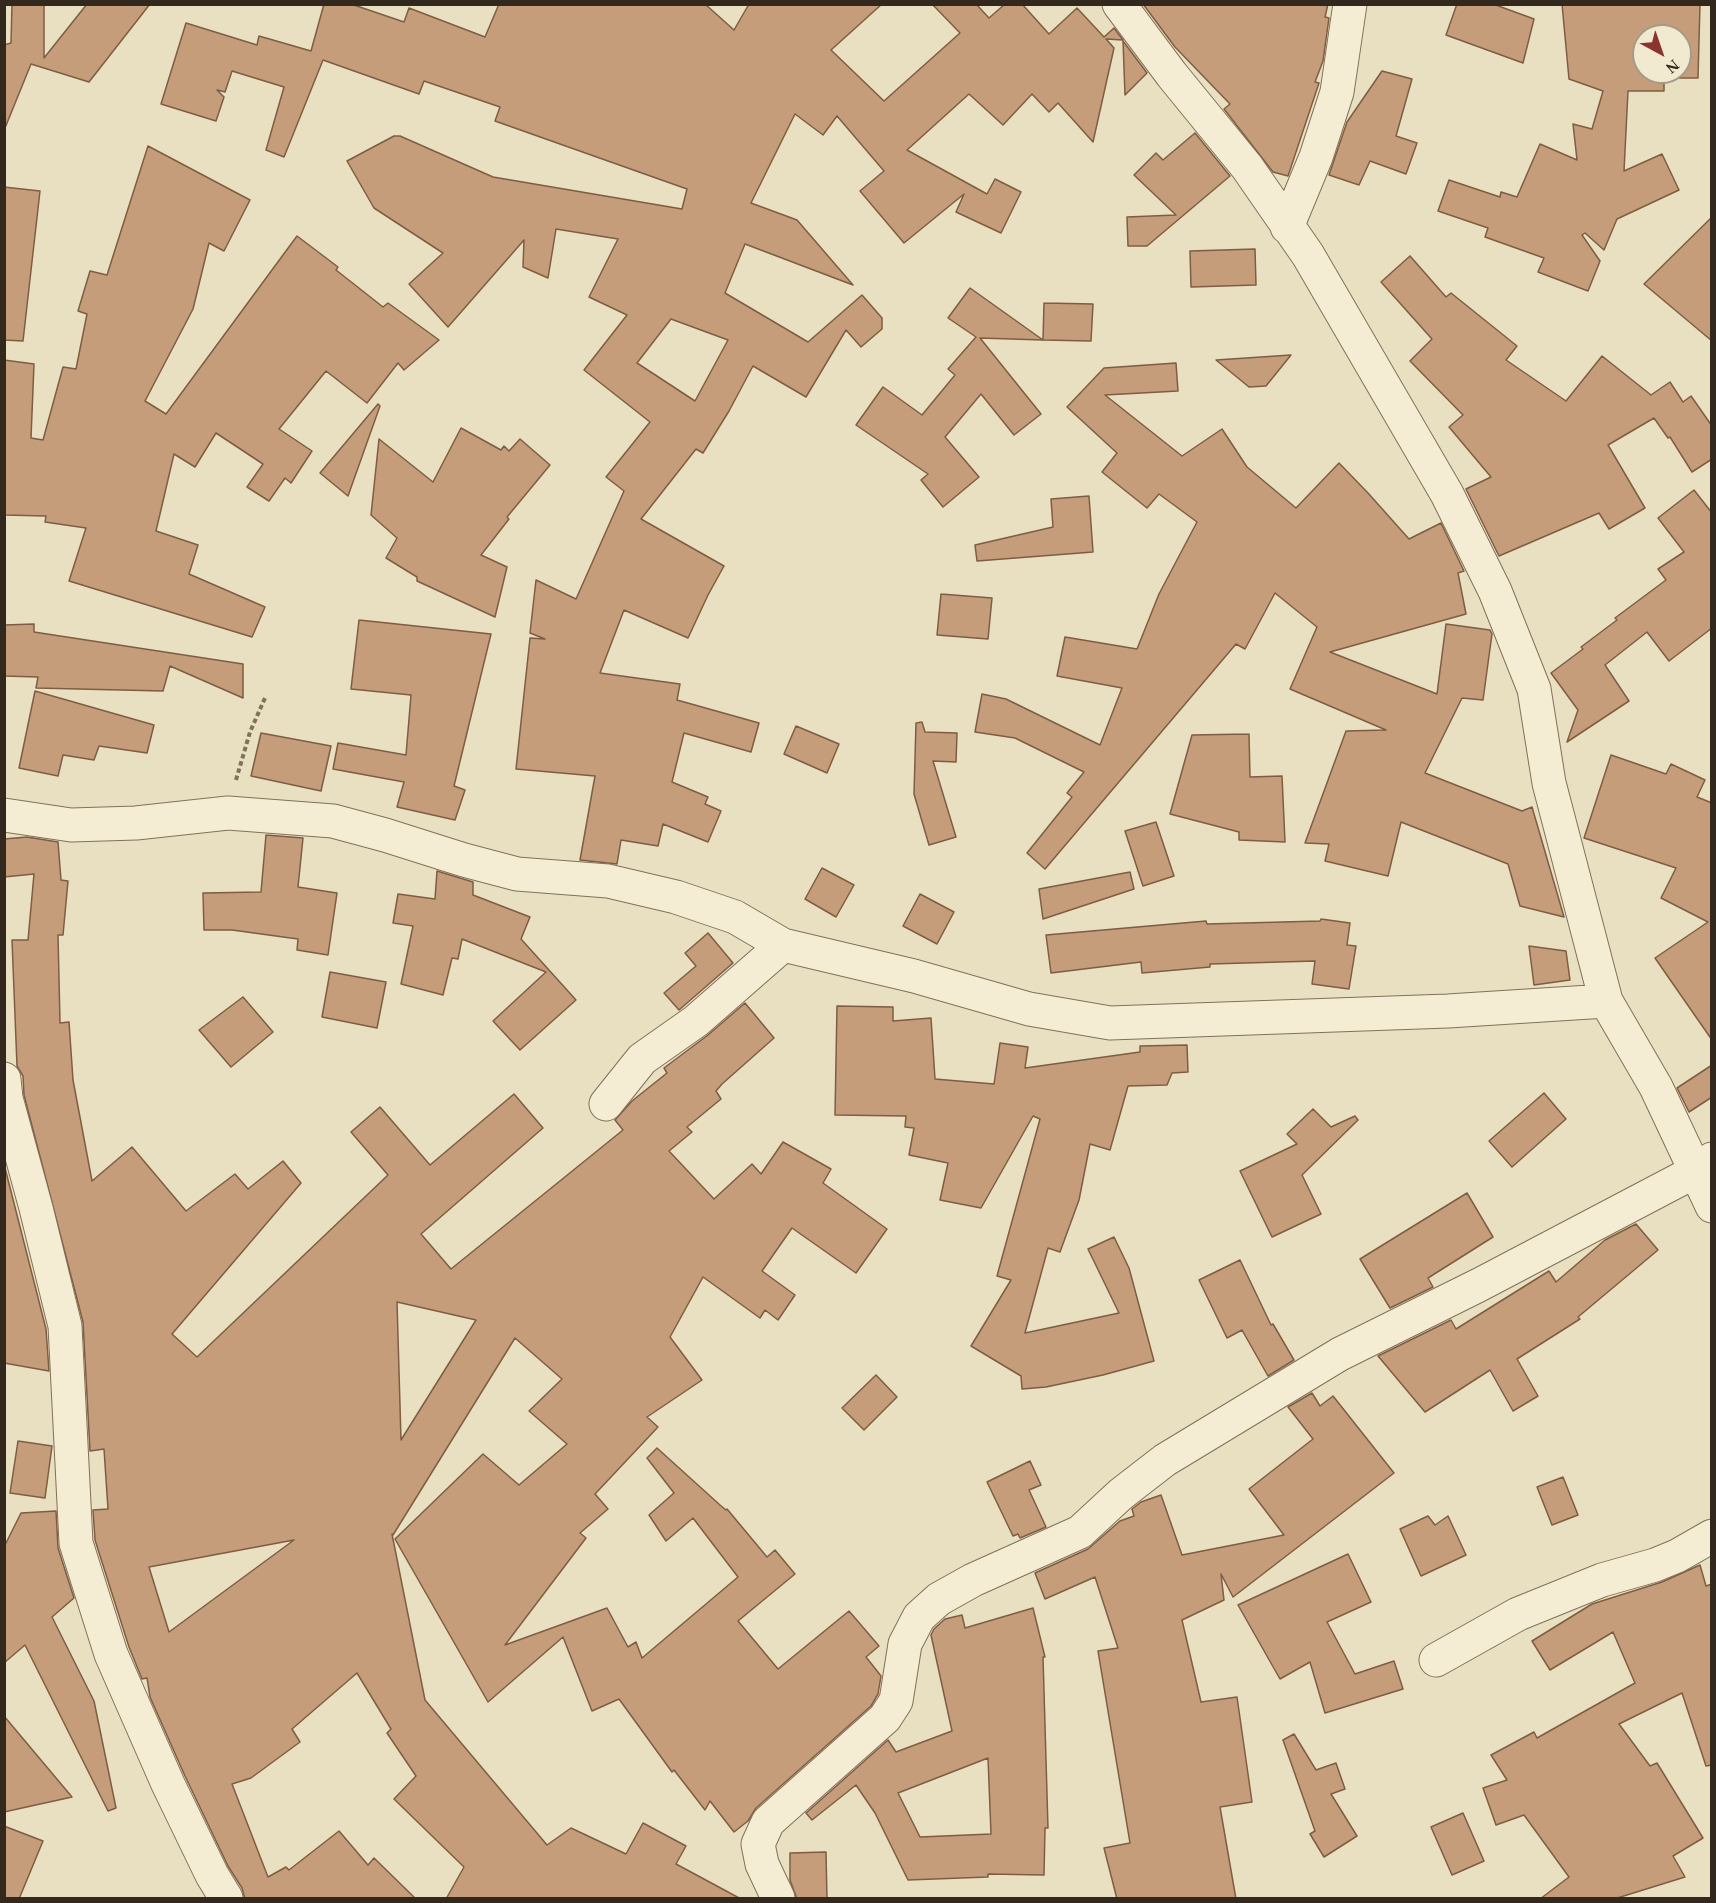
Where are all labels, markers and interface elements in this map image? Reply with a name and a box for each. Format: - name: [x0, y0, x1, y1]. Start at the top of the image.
- north arrow: [1632, 24, 1692, 84]
- text: N: [1663, 56, 1682, 77]

